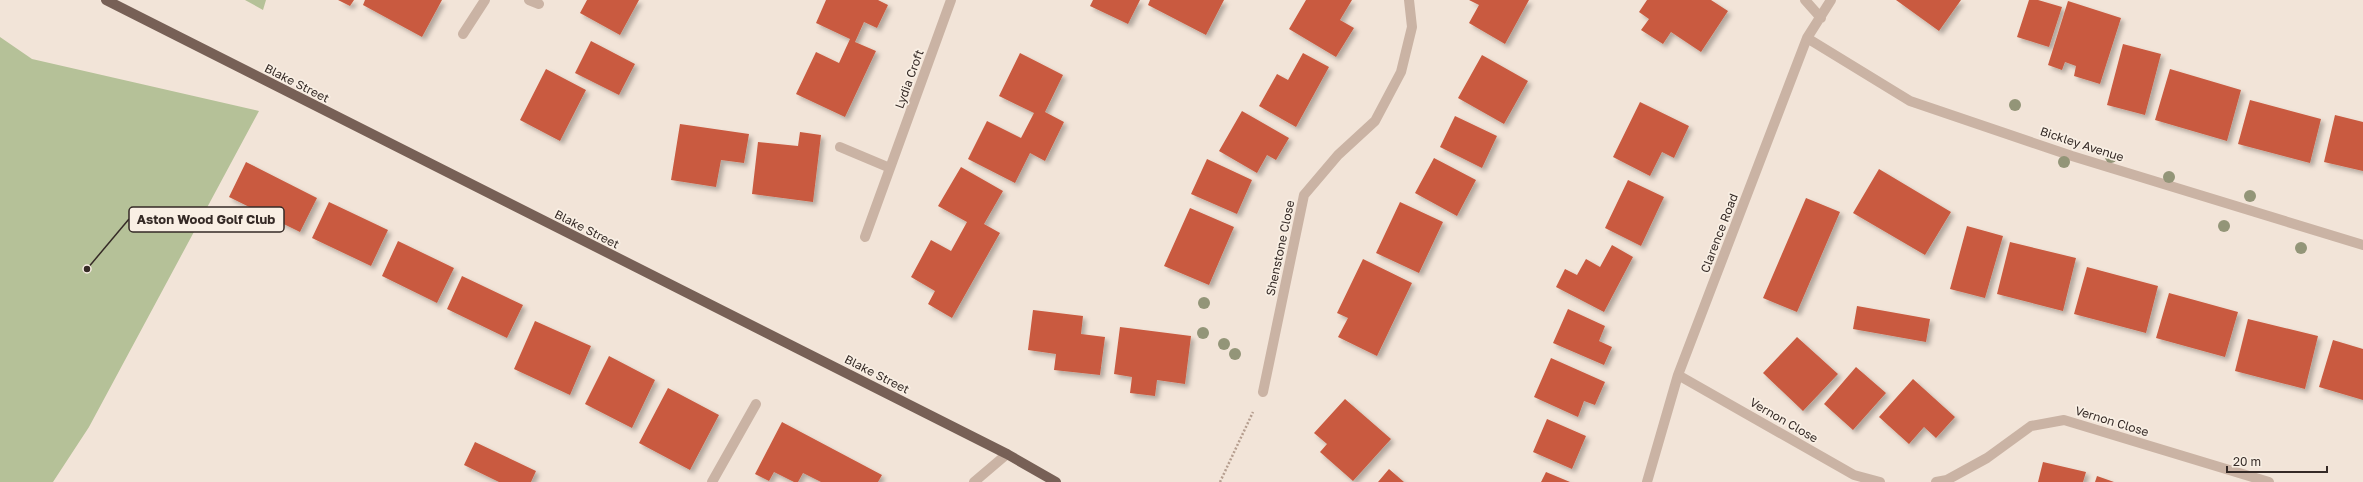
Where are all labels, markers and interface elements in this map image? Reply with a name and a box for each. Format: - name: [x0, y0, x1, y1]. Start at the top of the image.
- street label: Lydia Croft: [891, 47, 927, 111]
- street label: Blake Street: [262, 60, 332, 106]
- street label: Bickley Avenue: [2038, 123, 2126, 165]
- street label: Clarence Road: [1697, 191, 1741, 275]
- street label: Shenstone Close: [1263, 199, 1297, 297]
- street label: Blake Street: [552, 206, 622, 252]
- callout: Aston Wood Golf Club: [129, 207, 284, 232]
- text: Aston Wood Golf Club: [137, 211, 275, 227]
- street label: Blake Street: [842, 351, 912, 397]
- street label: Vernon Close: [1747, 394, 1821, 446]
- street label: Vernon Close: [2073, 403, 2151, 439]
- scale bar: [2227, 448, 2327, 474]
- text: 20 m: [2233, 454, 2261, 469]

